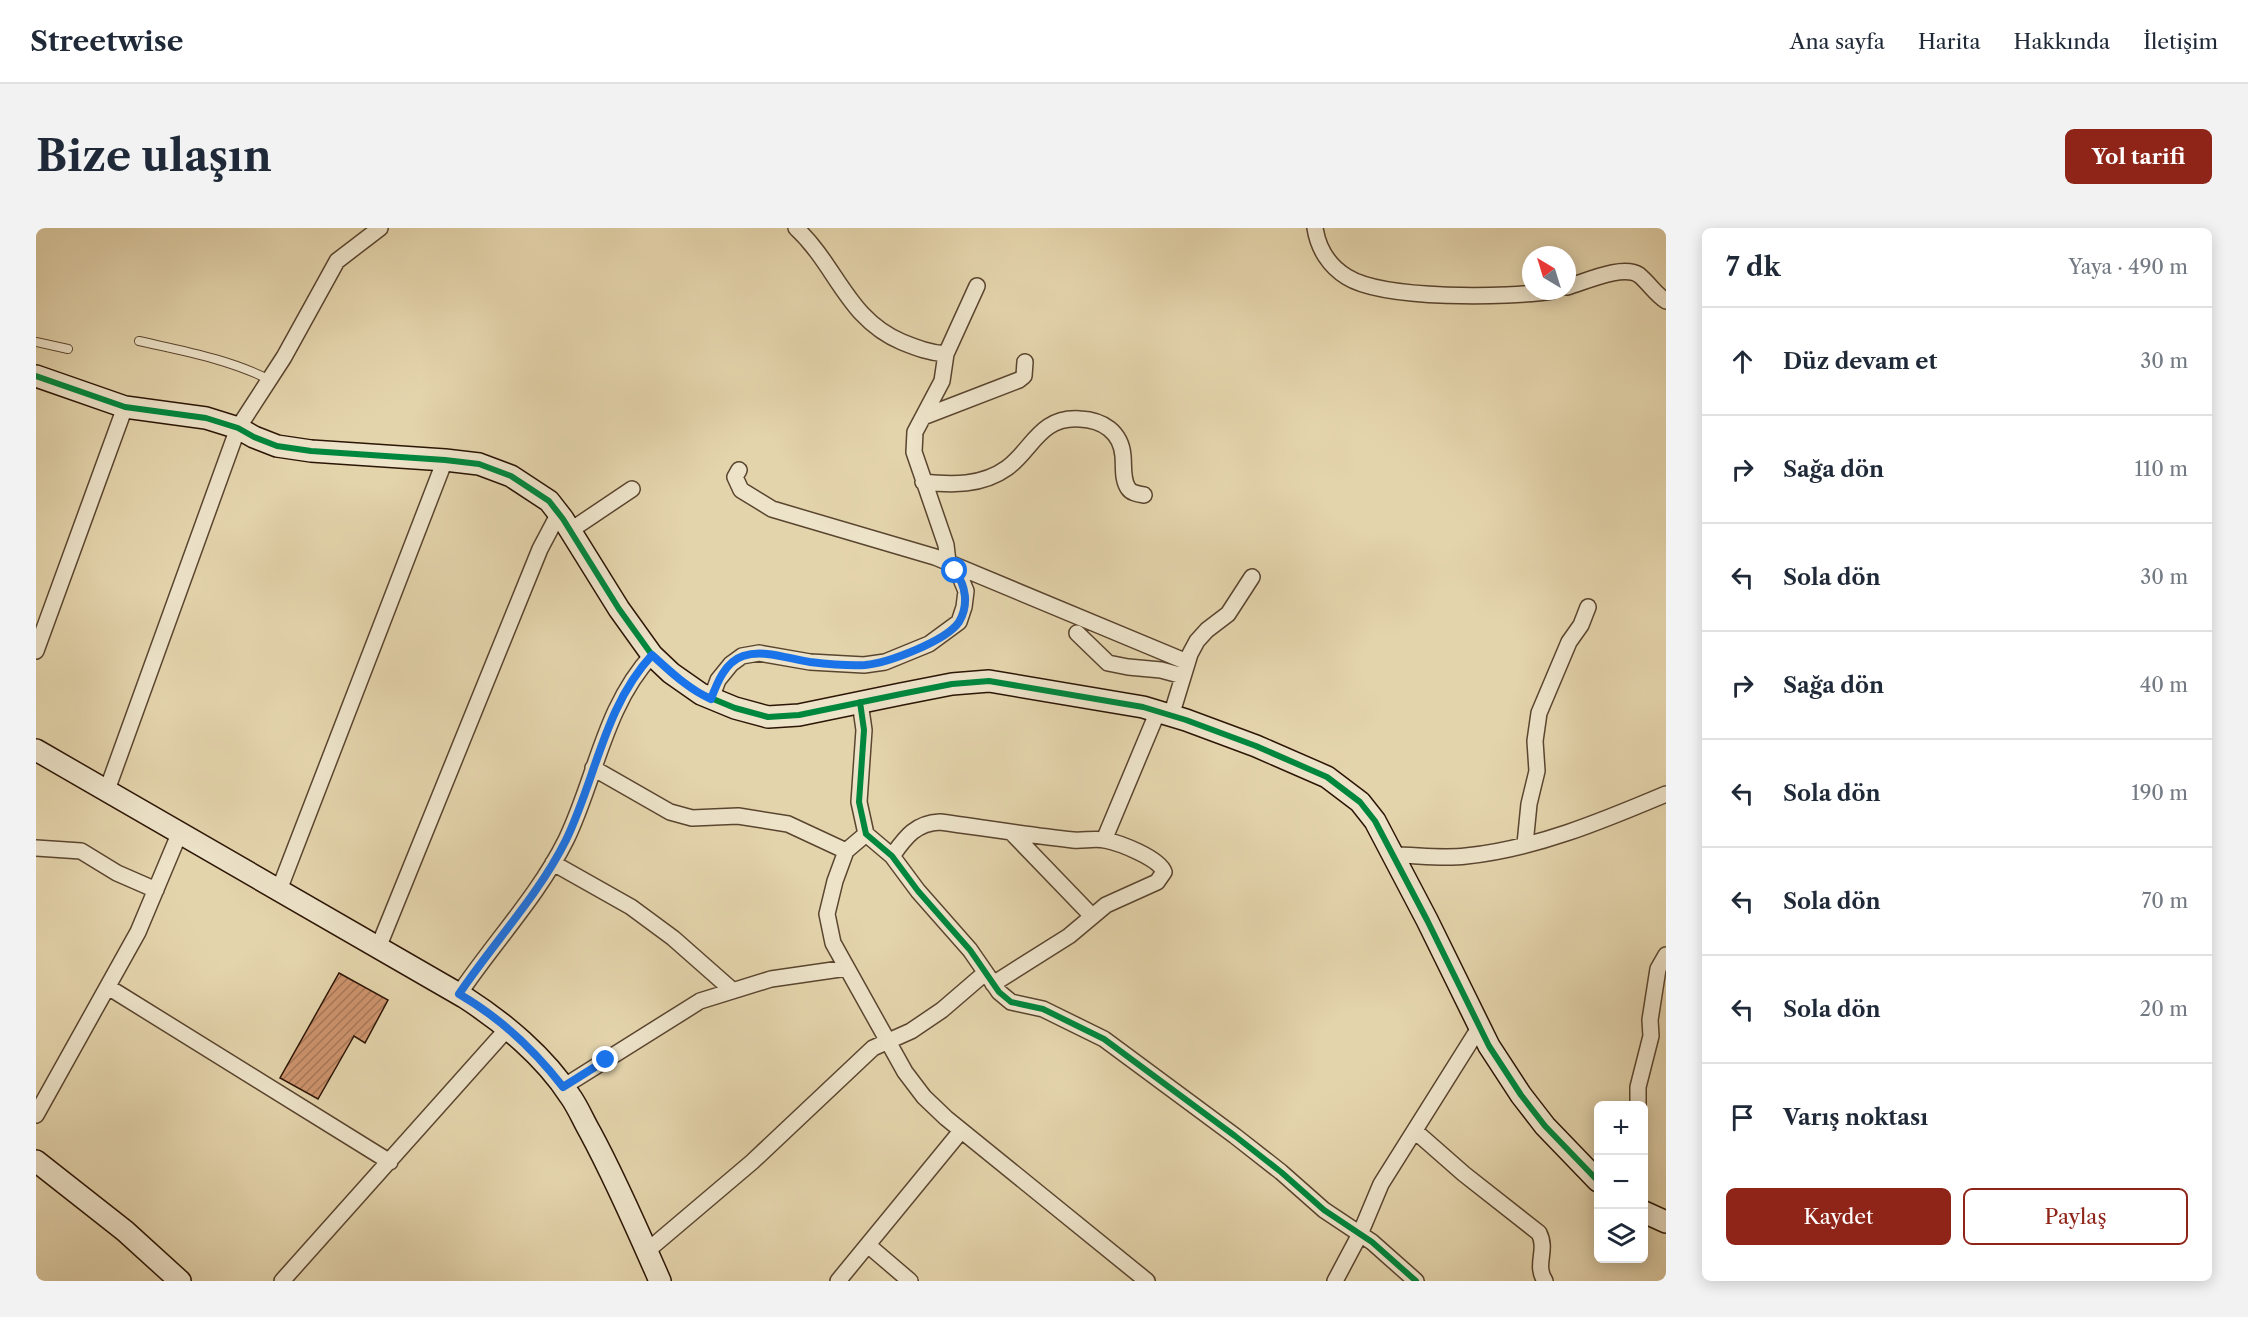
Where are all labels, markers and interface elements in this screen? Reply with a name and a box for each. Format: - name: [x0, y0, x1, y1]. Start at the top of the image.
- text: Streetwise: [30, 24, 184, 58]
- text: Ana sayfa: [1790, 29, 1885, 54]
- text: Harita: [1918, 29, 1981, 54]
- text: Hakkında: [2014, 29, 2110, 54]
- text: İletişim: [2143, 29, 2218, 54]
- button: Yol tarifi: [2065, 129, 2212, 184]
- text: Bize ulaşın: [36, 130, 272, 182]
- north arrow: [1522, 246, 1576, 300]
- text: 7 dk: [1726, 251, 1781, 283]
- text: Yaya · 490 m: [2069, 255, 2188, 279]
- icon: ahead: [1726, 345, 1759, 378]
- text: Düz devam et: [1783, 348, 1937, 375]
- text: 30 m: [2140, 349, 2188, 373]
- icon: right: [1726, 453, 1759, 486]
- text: Sağa dön: [1783, 456, 1884, 483]
- text: 110 m: [2135, 457, 2188, 481]
- route start: [941, 557, 967, 583]
- icon: left: [1726, 561, 1759, 594]
- text: Sola dön: [1783, 564, 1881, 591]
- text: 30 m: [2140, 565, 2188, 589]
- icon: right: [1726, 669, 1759, 702]
- text: Sağa dön: [1783, 672, 1884, 699]
- text: 40 m: [2140, 673, 2188, 697]
- icon: left: [1726, 777, 1759, 810]
- text: Sola dön: [1783, 780, 1881, 807]
- text: 190 m: [2131, 781, 2188, 805]
- icon: left: [1726, 885, 1759, 918]
- text: Sola dön: [1783, 888, 1881, 915]
- text: 70 m: [2142, 889, 2188, 913]
- icon: left: [1726, 993, 1759, 1026]
- text: Sola dön: [1783, 996, 1881, 1023]
- text: 20 m: [2140, 997, 2188, 1021]
- route end: [592, 1046, 618, 1072]
- map controls: [1594, 1101, 1648, 1263]
- button: +: [1594, 1101, 1648, 1155]
- icon: arrive: [1726, 1101, 1759, 1134]
- text: Varış noktası: [1783, 1104, 1928, 1131]
- button: −: [1594, 1155, 1648, 1209]
- button: Kaydet: [1726, 1188, 1951, 1245]
- button: Paylaş: [1963, 1188, 2188, 1245]
- button: layers: [1594, 1209, 1648, 1263]

